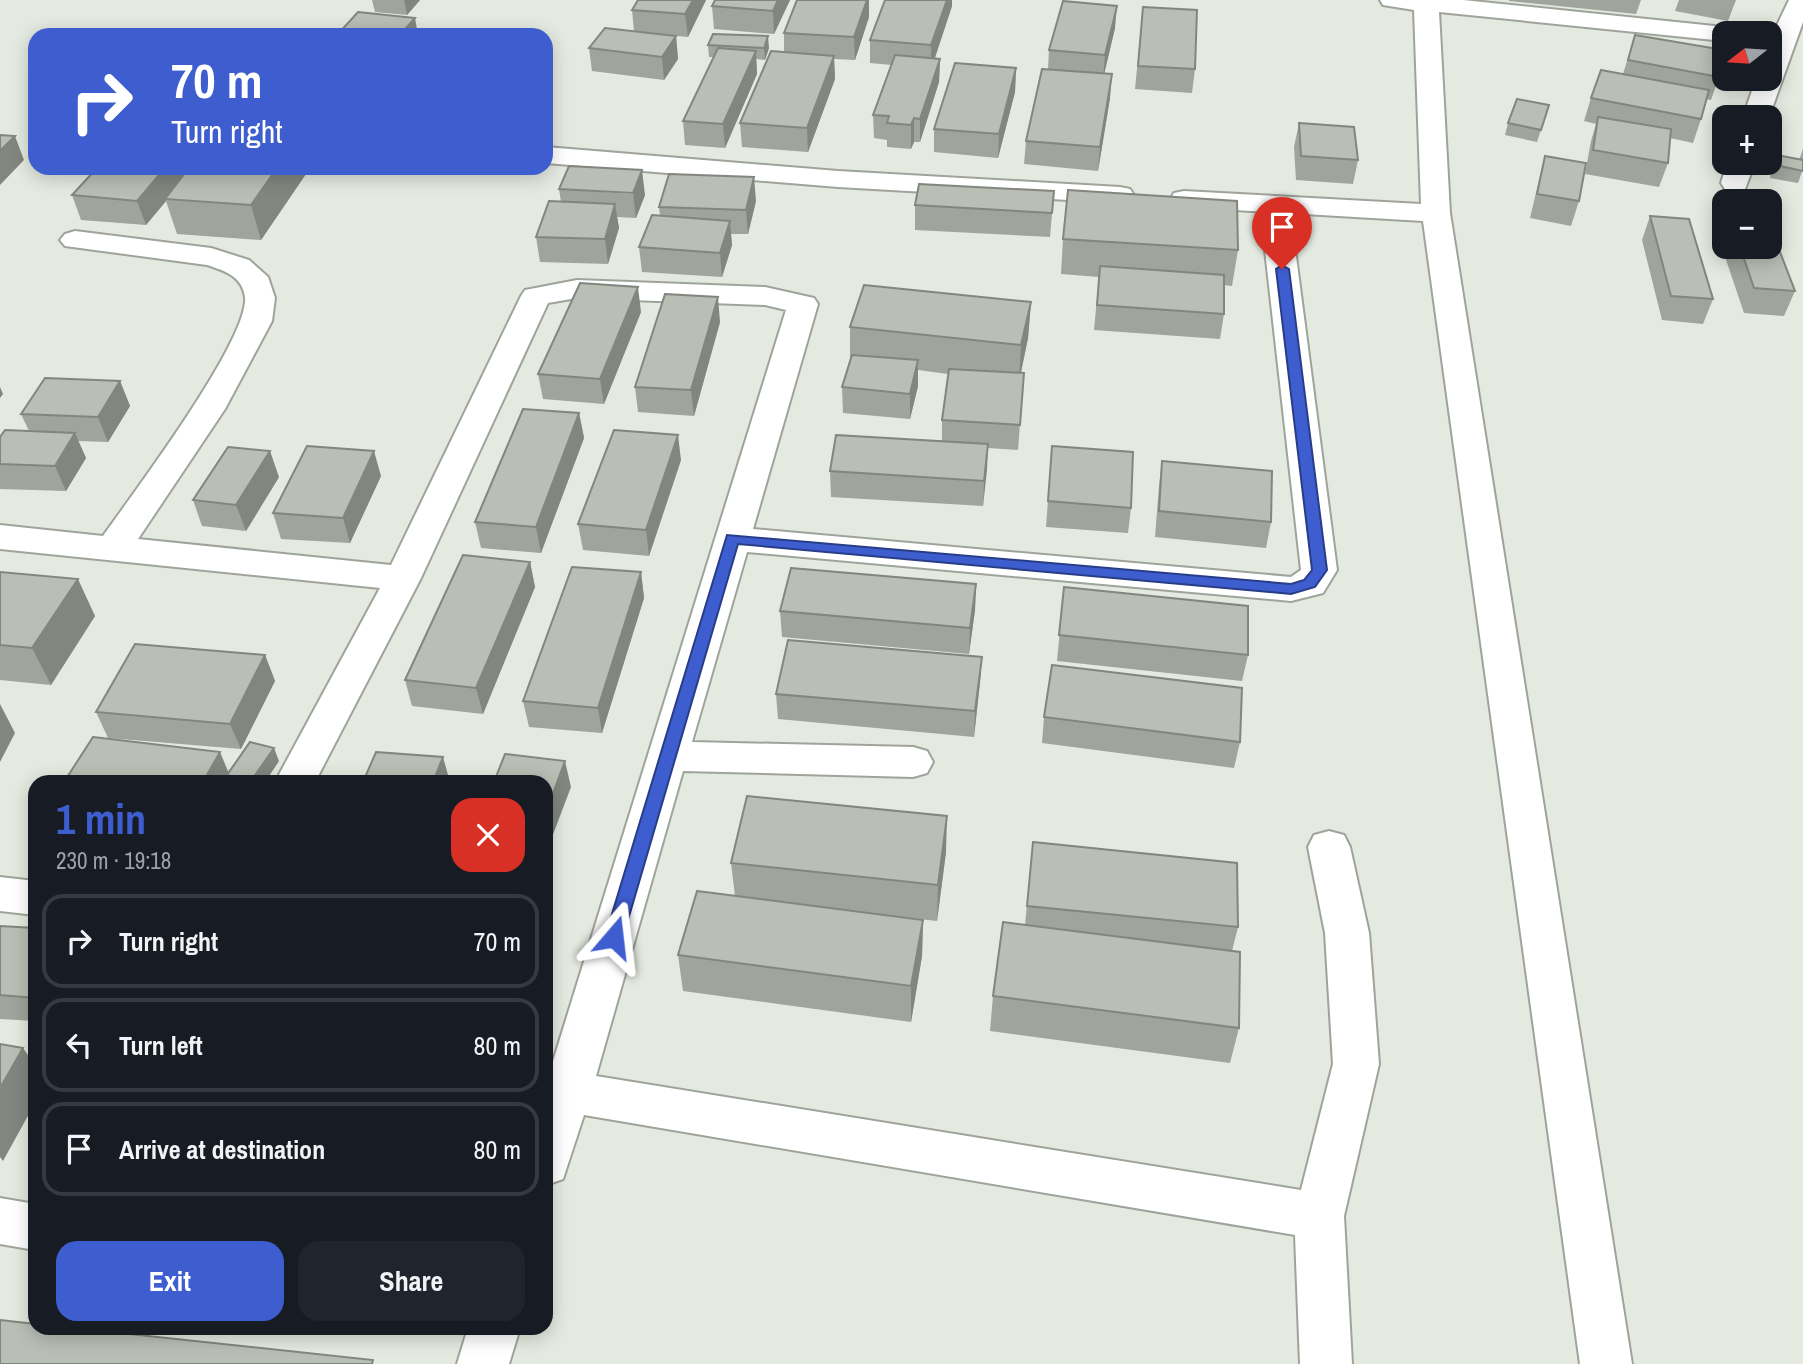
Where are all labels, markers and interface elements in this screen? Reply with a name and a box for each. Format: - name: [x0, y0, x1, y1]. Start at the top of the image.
- north arrow: [1712, 21, 1782, 91]
- map controls: [1712, 21, 1782, 259]
- text: 70 m: [171, 47, 263, 113]
- icon: right: [56, 56, 147, 147]
- button: +: [1712, 105, 1782, 175]
- text: Turn right: [171, 110, 283, 153]
- button: −: [1712, 189, 1782, 259]
- pin: [1252, 197, 1312, 269]
- icon: arrive: [1263, 208, 1301, 246]
- text: 1 min: [56, 791, 146, 847]
- button: close: [451, 798, 525, 872]
- text: 230 m · 19:18: [56, 845, 171, 876]
- position arrow: [577, 900, 651, 974]
- icon: right: [60, 922, 98, 960]
- text: Turn right: [119, 924, 218, 959]
- text: 70 m: [474, 924, 521, 959]
- icon: left: [60, 1026, 98, 1064]
- text: Turn left: [119, 1028, 203, 1063]
- text: 80 m: [474, 1028, 521, 1063]
- icon: arrive: [60, 1130, 98, 1168]
- text: Arrive at destination: [119, 1132, 325, 1167]
- text: 80 m: [474, 1132, 521, 1167]
- button: Exit: [56, 1241, 284, 1321]
- button: Share: [298, 1241, 525, 1321]

